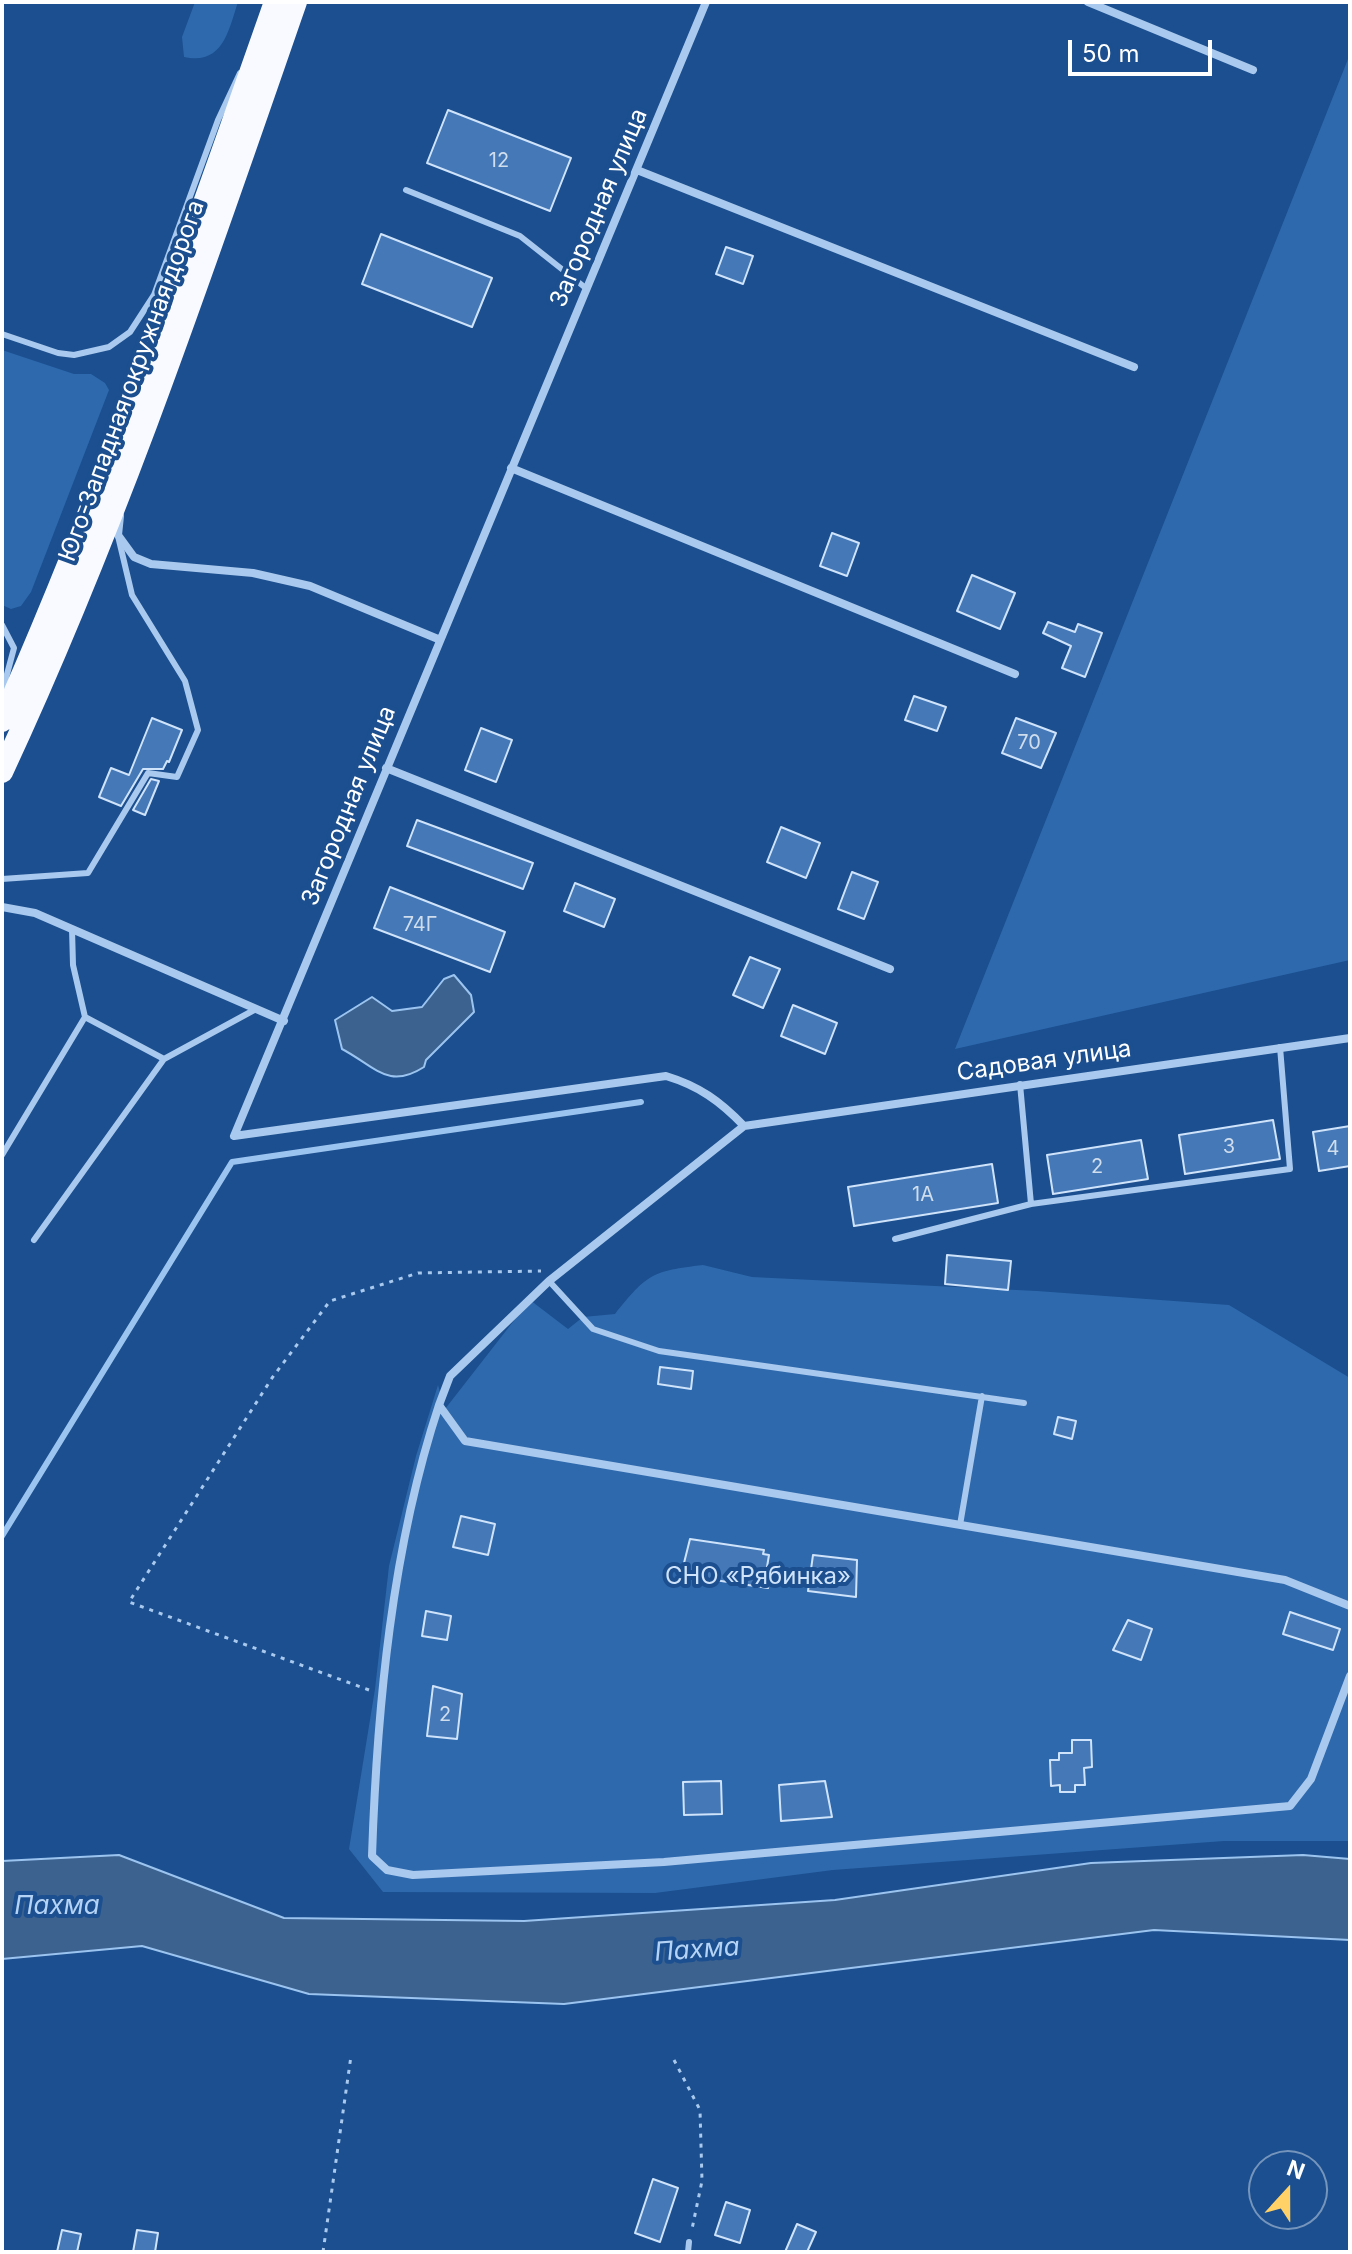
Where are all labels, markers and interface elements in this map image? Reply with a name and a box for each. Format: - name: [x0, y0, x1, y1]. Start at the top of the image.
- scale bar: [1072, 24, 1216, 74]
- text: 50 m: [1082, 39, 1140, 68]
- street label: Загородная улица: [544, 104, 654, 312]
- house number: 12: [489, 149, 509, 173]
- street label: Юго-Западная окружная дорога: [53, 197, 211, 565]
- street label: Загородная улица: [296, 702, 402, 910]
- house number: 70: [1017, 731, 1041, 755]
- house number: 74Г: [403, 913, 437, 937]
- street label: Садовая улица: [955, 1035, 1133, 1087]
- house number: 3: [1223, 1135, 1235, 1159]
- house number: 4: [1327, 1137, 1339, 1161]
- house number: 2: [1091, 1155, 1103, 1179]
- house number: 1А: [912, 1183, 934, 1207]
- park label: СНО «Рябинка»: [665, 1563, 851, 1591]
- house number: 2: [439, 1703, 451, 1727]
- water label: Пахма: [14, 1890, 100, 1922]
- water label: Пахма: [653, 1931, 741, 1969]
- north arrow: [1248, 2150, 1328, 2230]
- text: N: [1283, 2154, 1308, 2185]

